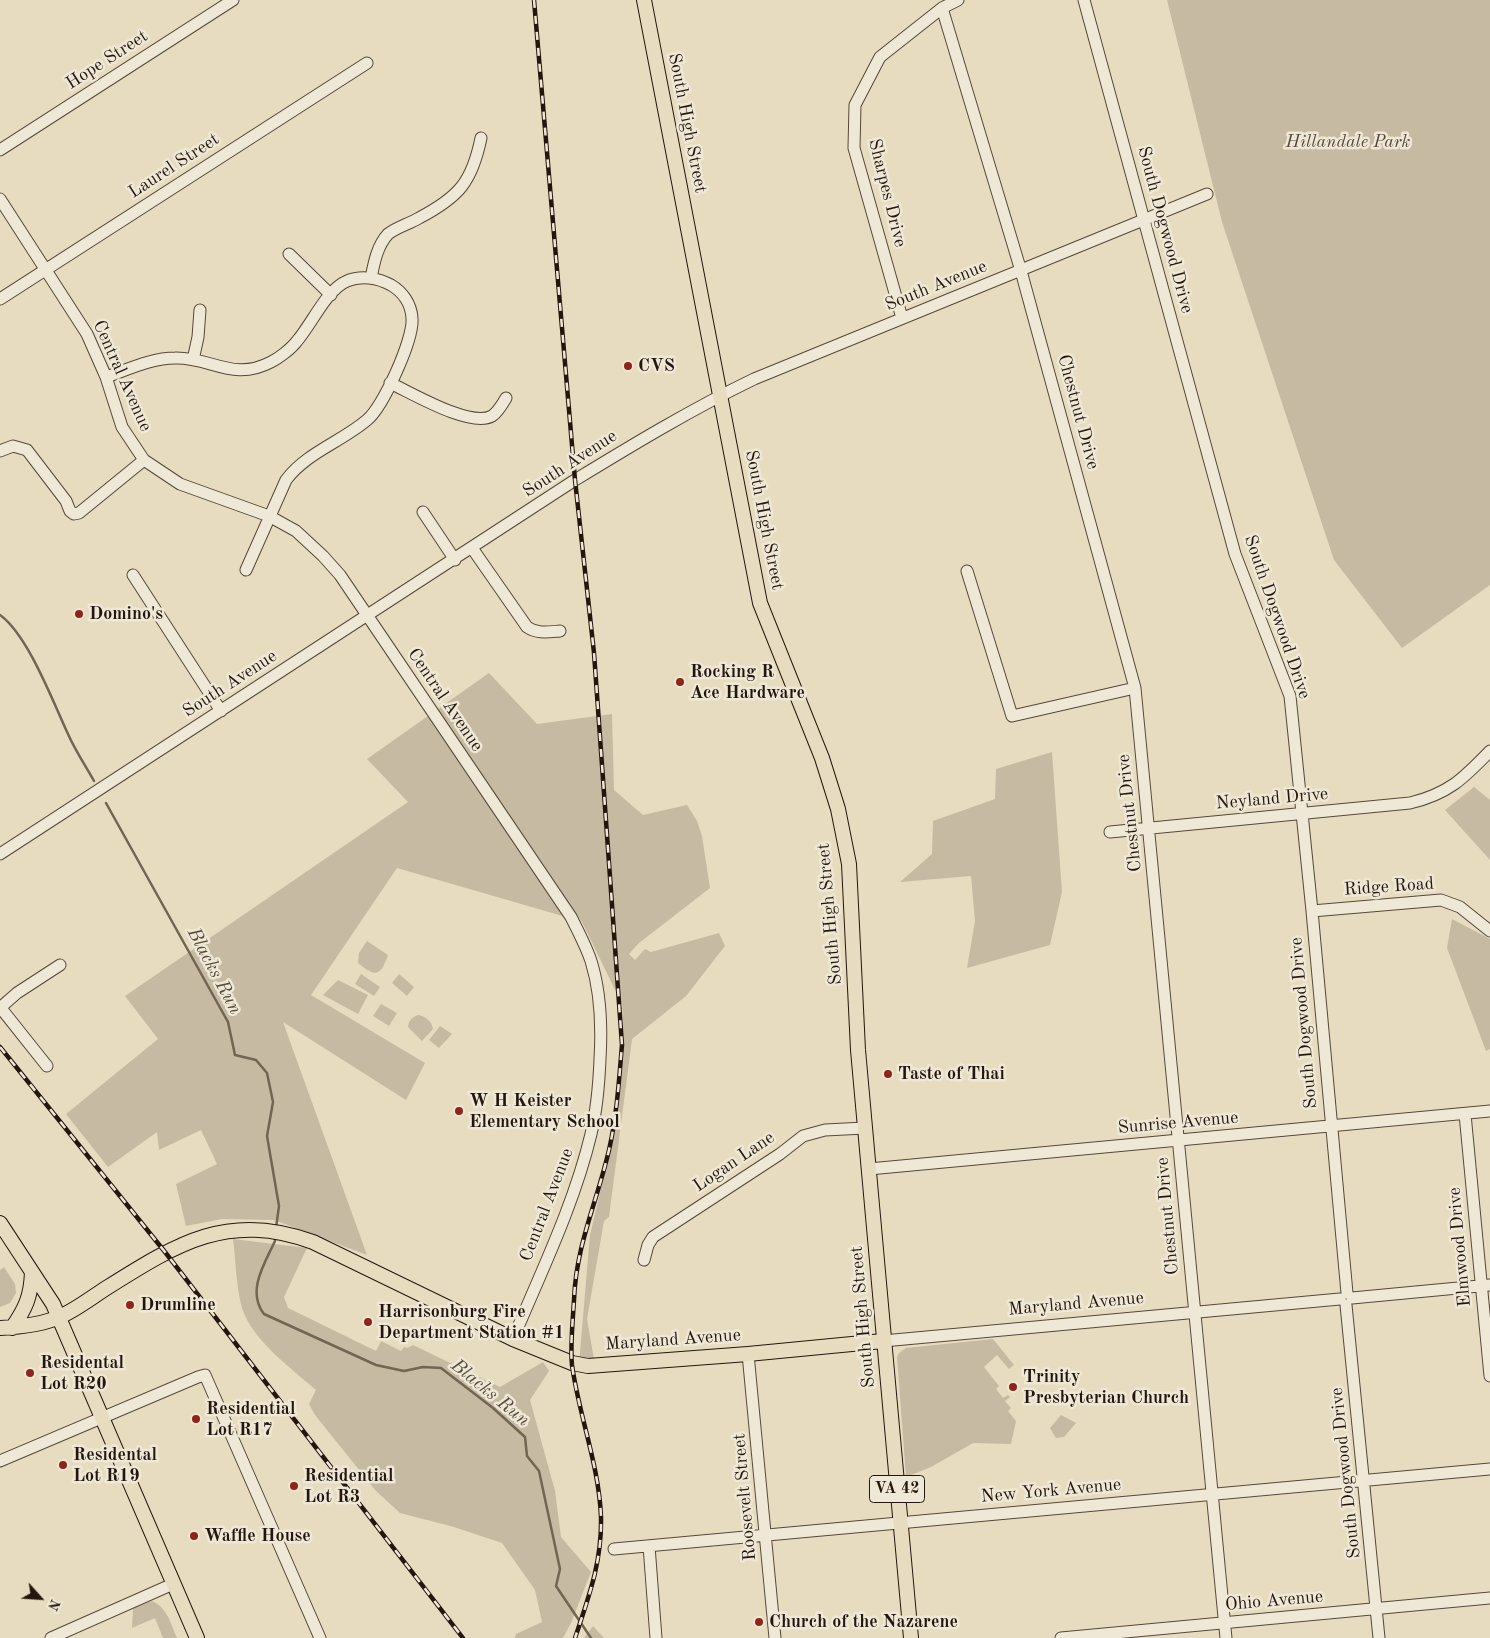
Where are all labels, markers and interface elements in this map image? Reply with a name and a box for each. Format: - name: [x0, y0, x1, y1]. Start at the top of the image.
- street label: Hope Street: [62, 25, 152, 95]
- street label: South High Street: [663, 51, 711, 195]
- street label: Laurel Street: [125, 129, 223, 203]
- park label: Hillandale Park: [1286, 131, 1410, 153]
- street label: Sharpes Drive: [863, 137, 911, 249]
- street label: South Dogwood Drive: [1132, 144, 1198, 316]
- street label: South Avenue: [882, 256, 990, 316]
- street label: Central Avenue: [88, 317, 156, 435]
- street label: Chestnut Drive: [1052, 352, 1104, 472]
- place label: CVS: [638, 355, 675, 377]
- marker: CVS: [622, 360, 634, 372]
- street label: South Avenue: [519, 426, 621, 502]
- street label: South High Street: [740, 448, 788, 592]
- street label: South Dogwood Drive: [1239, 532, 1315, 702]
- place label: Domino's: [89, 603, 163, 625]
- marker: Domino's: [73, 608, 85, 620]
- street label: Central Avenue: [403, 644, 487, 756]
- street label: South Avenue: [179, 646, 281, 722]
- place label: Rocking R Ace Hardware: [690, 661, 805, 704]
- marker: Rocking R Ace Hardware: [674, 676, 686, 688]
- street label: Chestnut Drive: [1113, 753, 1147, 873]
- street label: Neyland Drive: [1215, 783, 1329, 815]
- street label: South High Street: [813, 842, 847, 986]
- street label: Ridge Road: [1343, 873, 1435, 901]
- water label: Blacks Run: [182, 924, 246, 1018]
- street label: South Dogwood Drive: [1286, 936, 1322, 1110]
- place label: Taste of Thai: [898, 1063, 1005, 1085]
- marker: Taste of Thai: [882, 1068, 894, 1080]
- place label: W H Keister Elementary School: [469, 1090, 620, 1132]
- marker: W H Keister Elementary School: [453, 1105, 465, 1117]
- street label: Sunrise Avenue: [1117, 1107, 1239, 1139]
- street label: Logan Lane: [689, 1127, 779, 1197]
- street label: Central Avenue: [515, 1145, 579, 1265]
- street label: Chestnut Drive: [1152, 1156, 1184, 1276]
- street label: Elmwood Drive: [1444, 1186, 1476, 1308]
- street label: South High Street: [846, 1245, 880, 1389]
- street label: Maryland Avenue: [1007, 1287, 1145, 1321]
- place label: Drumline: [140, 1294, 216, 1316]
- marker: Drumline: [124, 1299, 136, 1311]
- place label: Harrisonburg Fire Department Station #1: [378, 1301, 565, 1344]
- marker: Harrisonburg Fire Department Station #1: [362, 1316, 374, 1328]
- street label: Maryland Avenue: [604, 1324, 742, 1356]
- place label: Residental Lot R20: [40, 1352, 124, 1395]
- water label: Blacks Run: [446, 1354, 534, 1432]
- place label: Trinity Presbyterian Church: [1023, 1366, 1189, 1408]
- marker: Residental Lot R20: [24, 1367, 36, 1379]
- marker: Trinity Presbyterian Church: [1007, 1381, 1019, 1393]
- street label: South Dogwood Drive: [1326, 1386, 1366, 1560]
- place label: Residential Lot R17: [206, 1398, 295, 1440]
- marker: Residential Lot R17: [190, 1413, 202, 1425]
- street label: Roosevelt Street: [729, 1432, 761, 1562]
- place label: Residental Lot R19: [73, 1444, 157, 1486]
- marker: Residental Lot R19: [57, 1459, 69, 1471]
- place label: Residential Lot R3: [304, 1465, 393, 1508]
- street label: New York Avenue: [980, 1474, 1122, 1508]
- road number: VA 42: [870, 1476, 924, 1502]
- marker: Residential Lot R3: [288, 1480, 300, 1492]
- place label: Waffle House: [204, 1525, 311, 1547]
- marker: Waffle House: [188, 1530, 200, 1542]
- north arrow: [15, 1573, 65, 1623]
- street label: Ohio Avenue: [1224, 1586, 1324, 1616]
- text: N: [45, 1597, 62, 1612]
- place label: Church of the Nazarene: [769, 1611, 958, 1633]
- marker: Church of the Nazarene: [753, 1616, 765, 1628]

